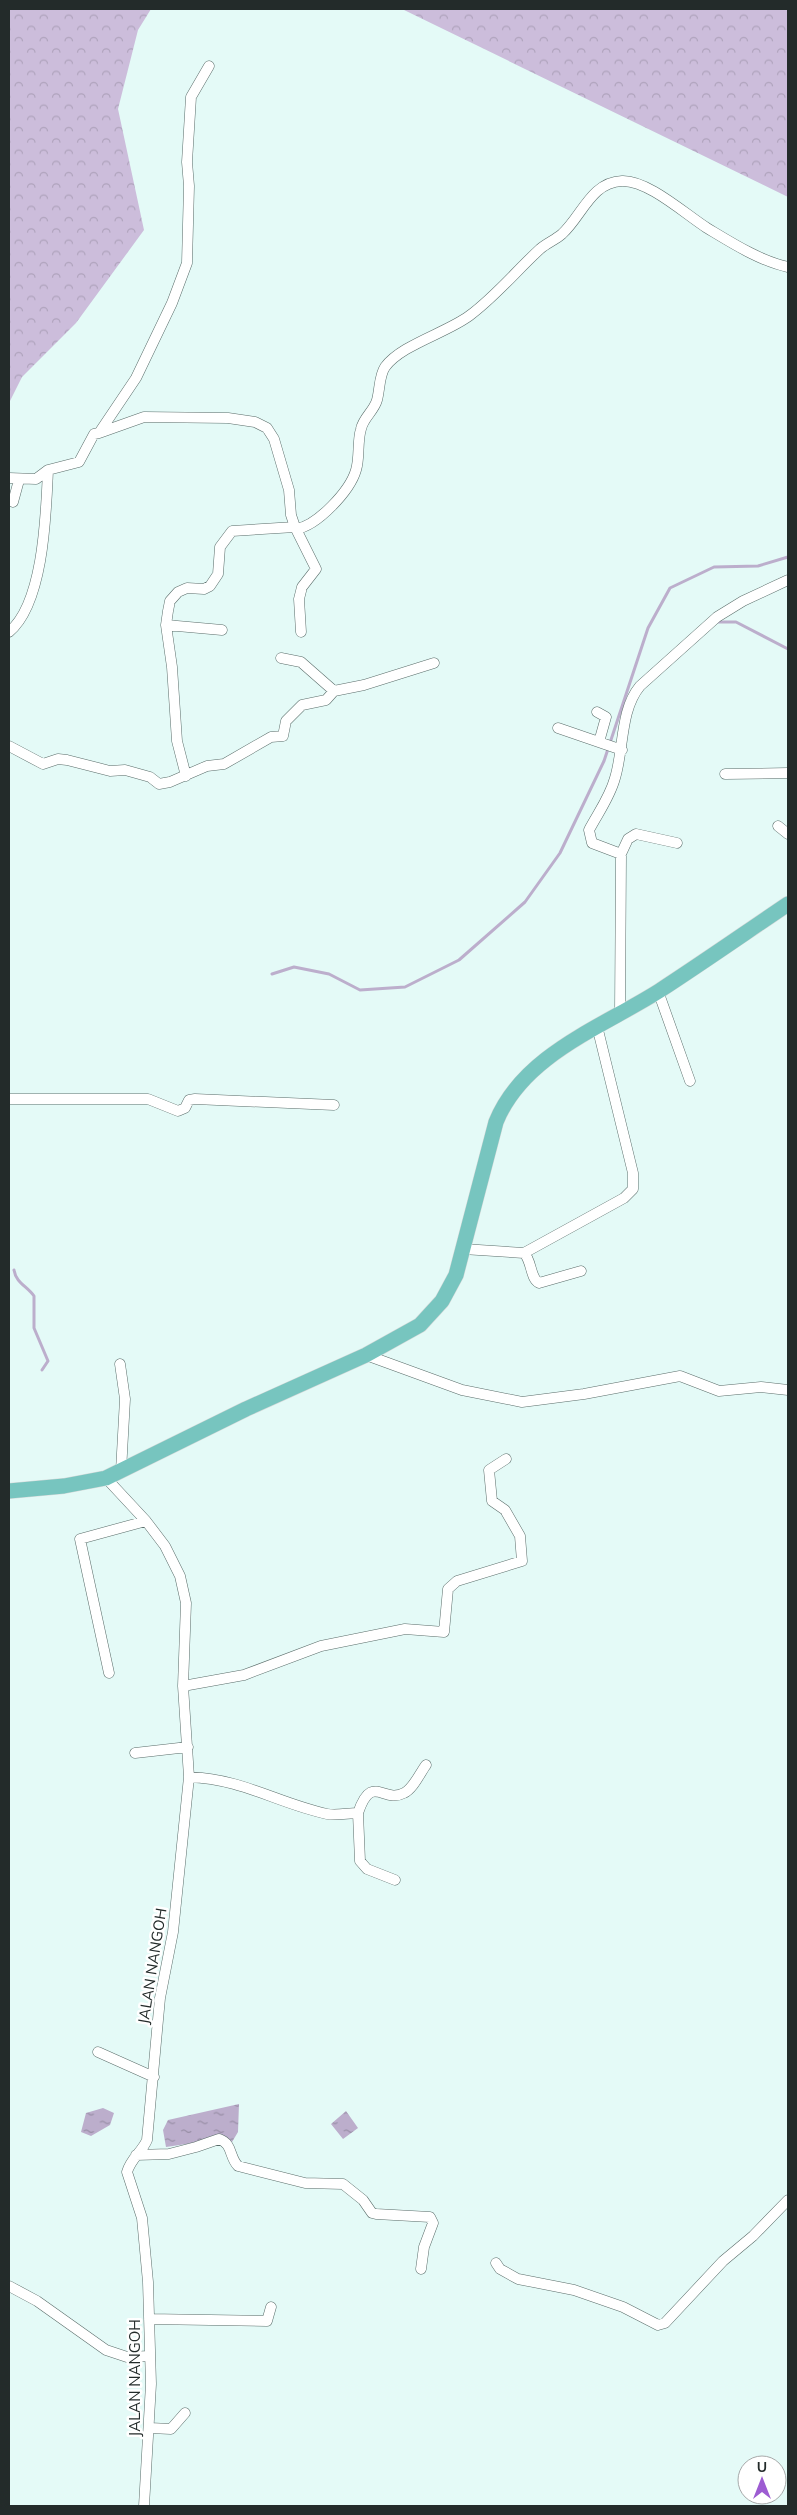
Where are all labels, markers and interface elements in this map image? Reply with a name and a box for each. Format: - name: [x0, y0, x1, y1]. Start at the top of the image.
- street label: JALAN NANGOH: [133, 1907, 171, 2025]
- street label: JALAN NANGOH: [125, 2319, 144, 2437]
- north arrow: [737, 2455, 787, 2505]
- text: U: [757, 2458, 767, 2476]

